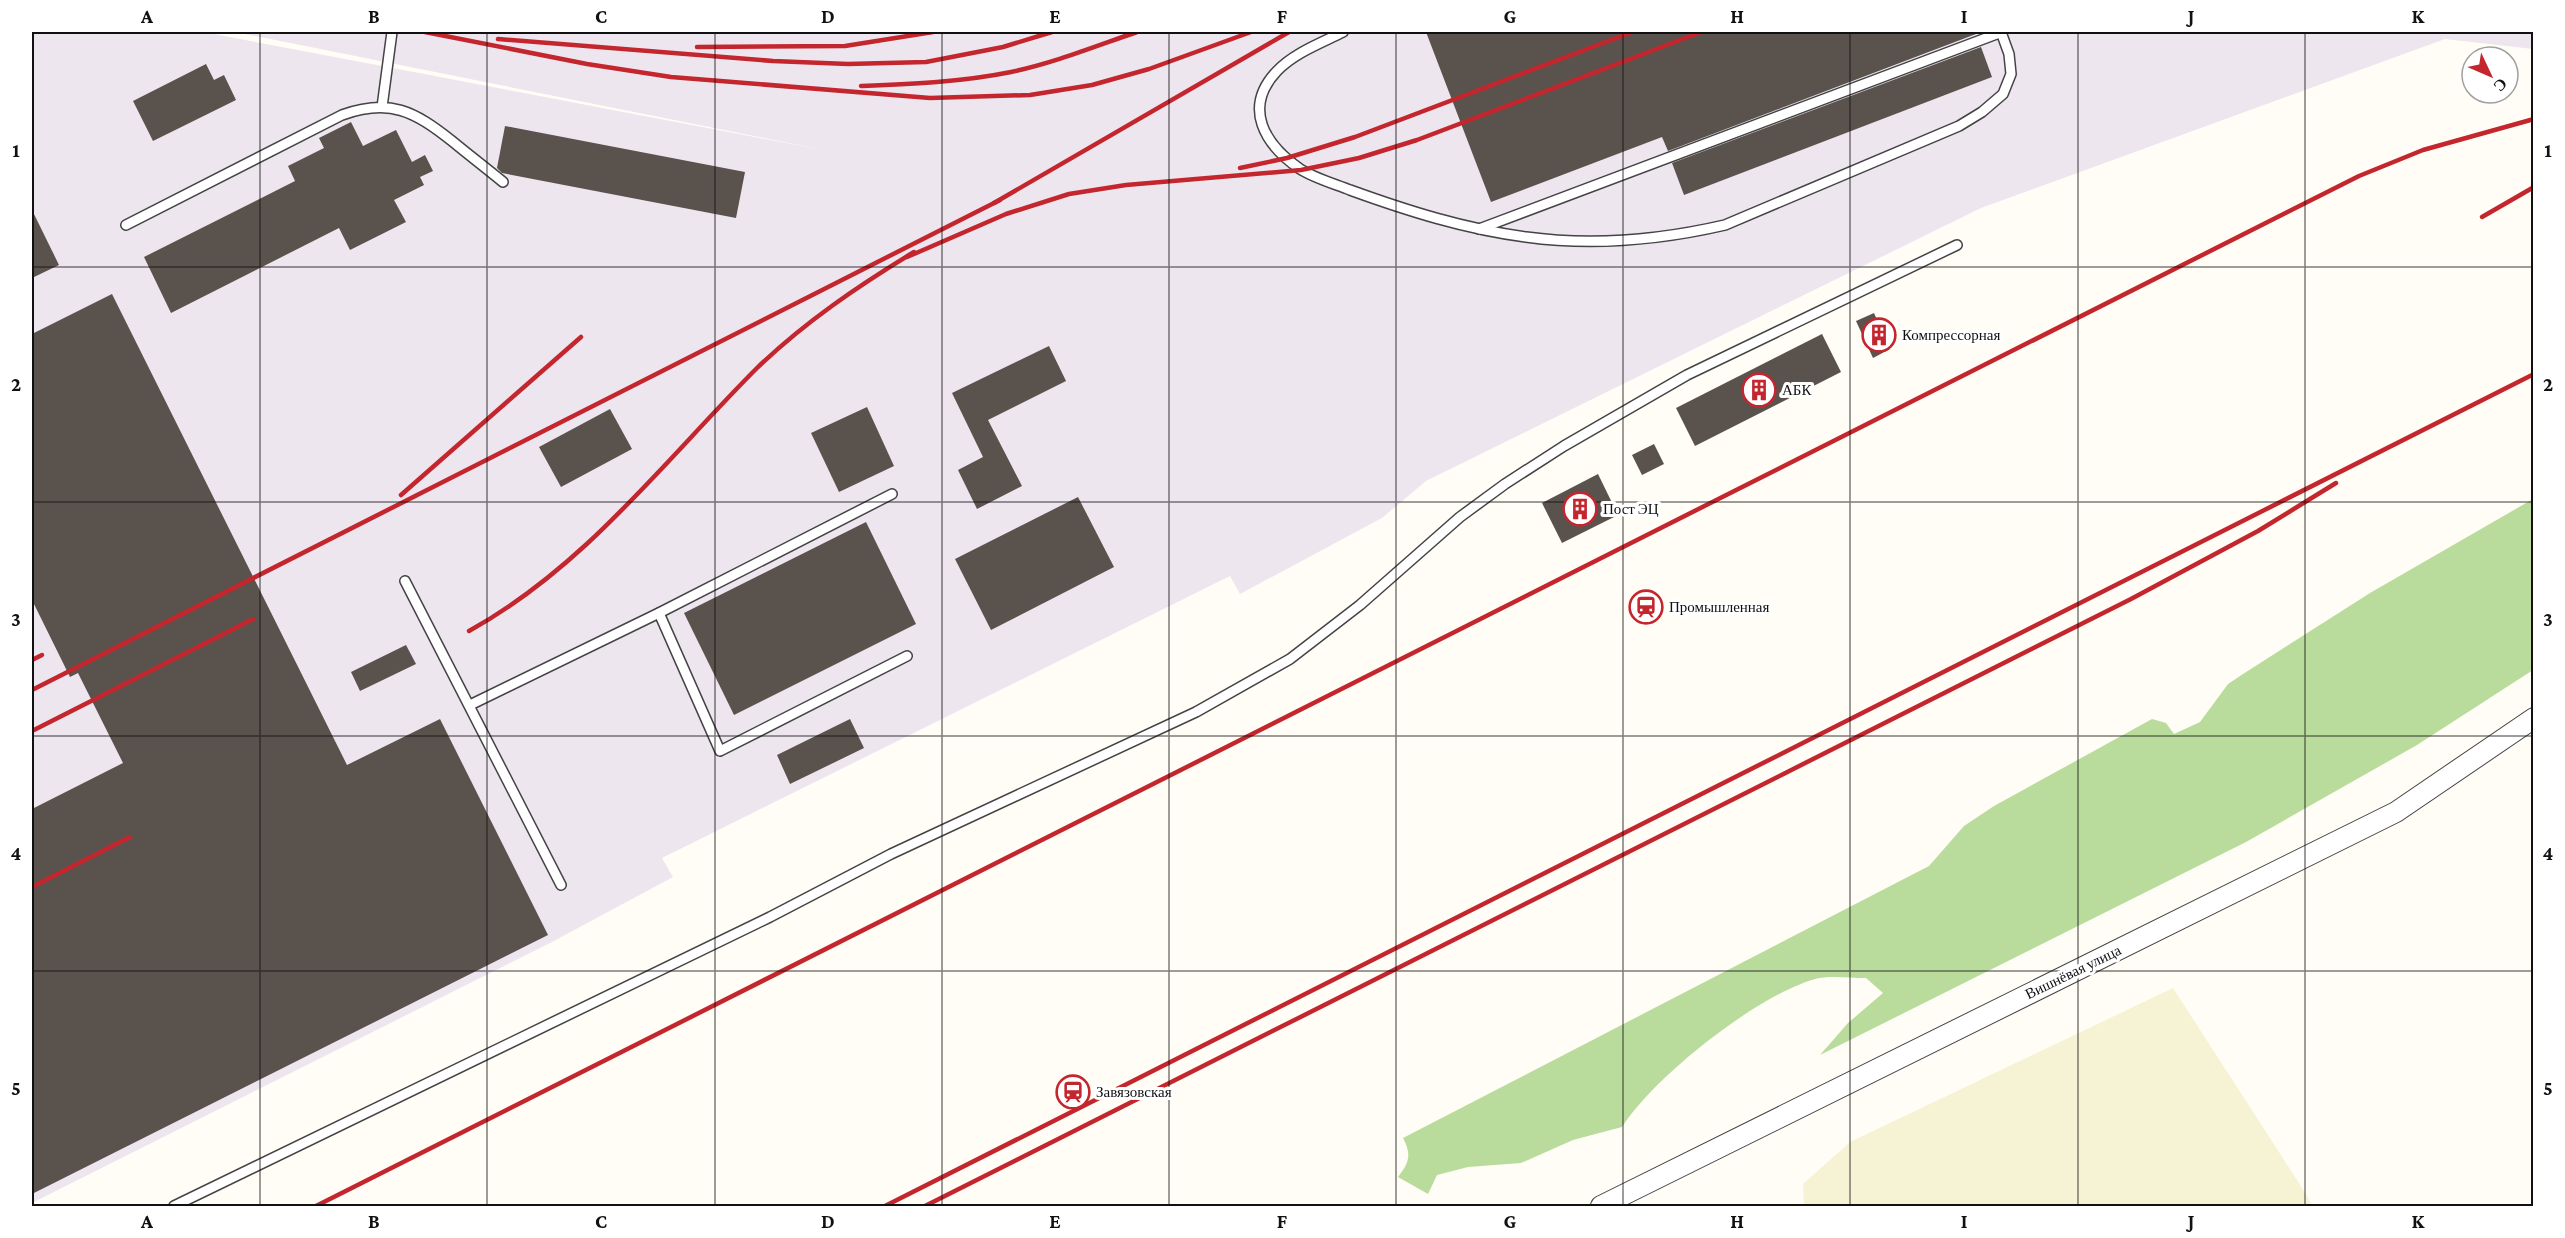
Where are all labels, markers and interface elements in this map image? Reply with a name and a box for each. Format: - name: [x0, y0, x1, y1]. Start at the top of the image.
- text: A: [140, 5, 154, 27]
- text: B: [368, 5, 380, 27]
- text: C: [595, 5, 607, 27]
- text: D: [821, 5, 835, 27]
- text: E: [1049, 5, 1061, 27]
- text: F: [1277, 5, 1288, 27]
- text: G: [1504, 5, 1517, 27]
- text: H: [1730, 5, 1744, 27]
- text: I: [1961, 5, 1968, 27]
- text: J: [2186, 5, 2195, 27]
- text: K: [2412, 5, 2426, 27]
- north arrow: [2460, 45, 2520, 105]
- text: С: [2490, 75, 2511, 95]
- text: 1: [12, 139, 20, 161]
- text: 1: [2544, 139, 2552, 161]
- building icon: Компрессорная: [1861, 317, 1897, 353]
- place label: Компрессорная: [1902, 327, 2001, 343]
- building icon: АБК: [1741, 372, 1777, 408]
- text: 2: [11, 373, 21, 395]
- text: 2: [2543, 373, 2553, 395]
- place label: АБК: [1782, 382, 1812, 398]
- building icon: Пост ЭЦ: [1562, 491, 1598, 527]
- place label: Пост ЭЦ: [1603, 501, 1659, 517]
- station icon: Промышленная: [1628, 589, 1664, 625]
- place label: Промышленная: [1669, 599, 1770, 615]
- text: 3: [11, 608, 21, 630]
- text: 3: [2543, 608, 2553, 630]
- text: 4: [11, 842, 22, 864]
- text: 4: [2543, 842, 2554, 864]
- street label: Вишнёвая улица: [2023, 942, 2124, 1002]
- station icon: Завязовская: [1055, 1074, 1091, 1110]
- text: 5: [11, 1077, 21, 1099]
- text: 5: [2543, 1077, 2553, 1099]
- place label: Завязовская: [1096, 1084, 1172, 1100]
- text: A: [140, 1210, 154, 1232]
- text: B: [368, 1210, 380, 1232]
- text: C: [595, 1210, 607, 1232]
- text: D: [821, 1210, 835, 1232]
- text: E: [1049, 1210, 1061, 1232]
- text: F: [1277, 1210, 1288, 1232]
- text: G: [1504, 1210, 1517, 1232]
- text: H: [1730, 1210, 1744, 1232]
- text: I: [1961, 1210, 1968, 1232]
- text: J: [2186, 1210, 2195, 1232]
- text: K: [2412, 1210, 2426, 1232]

